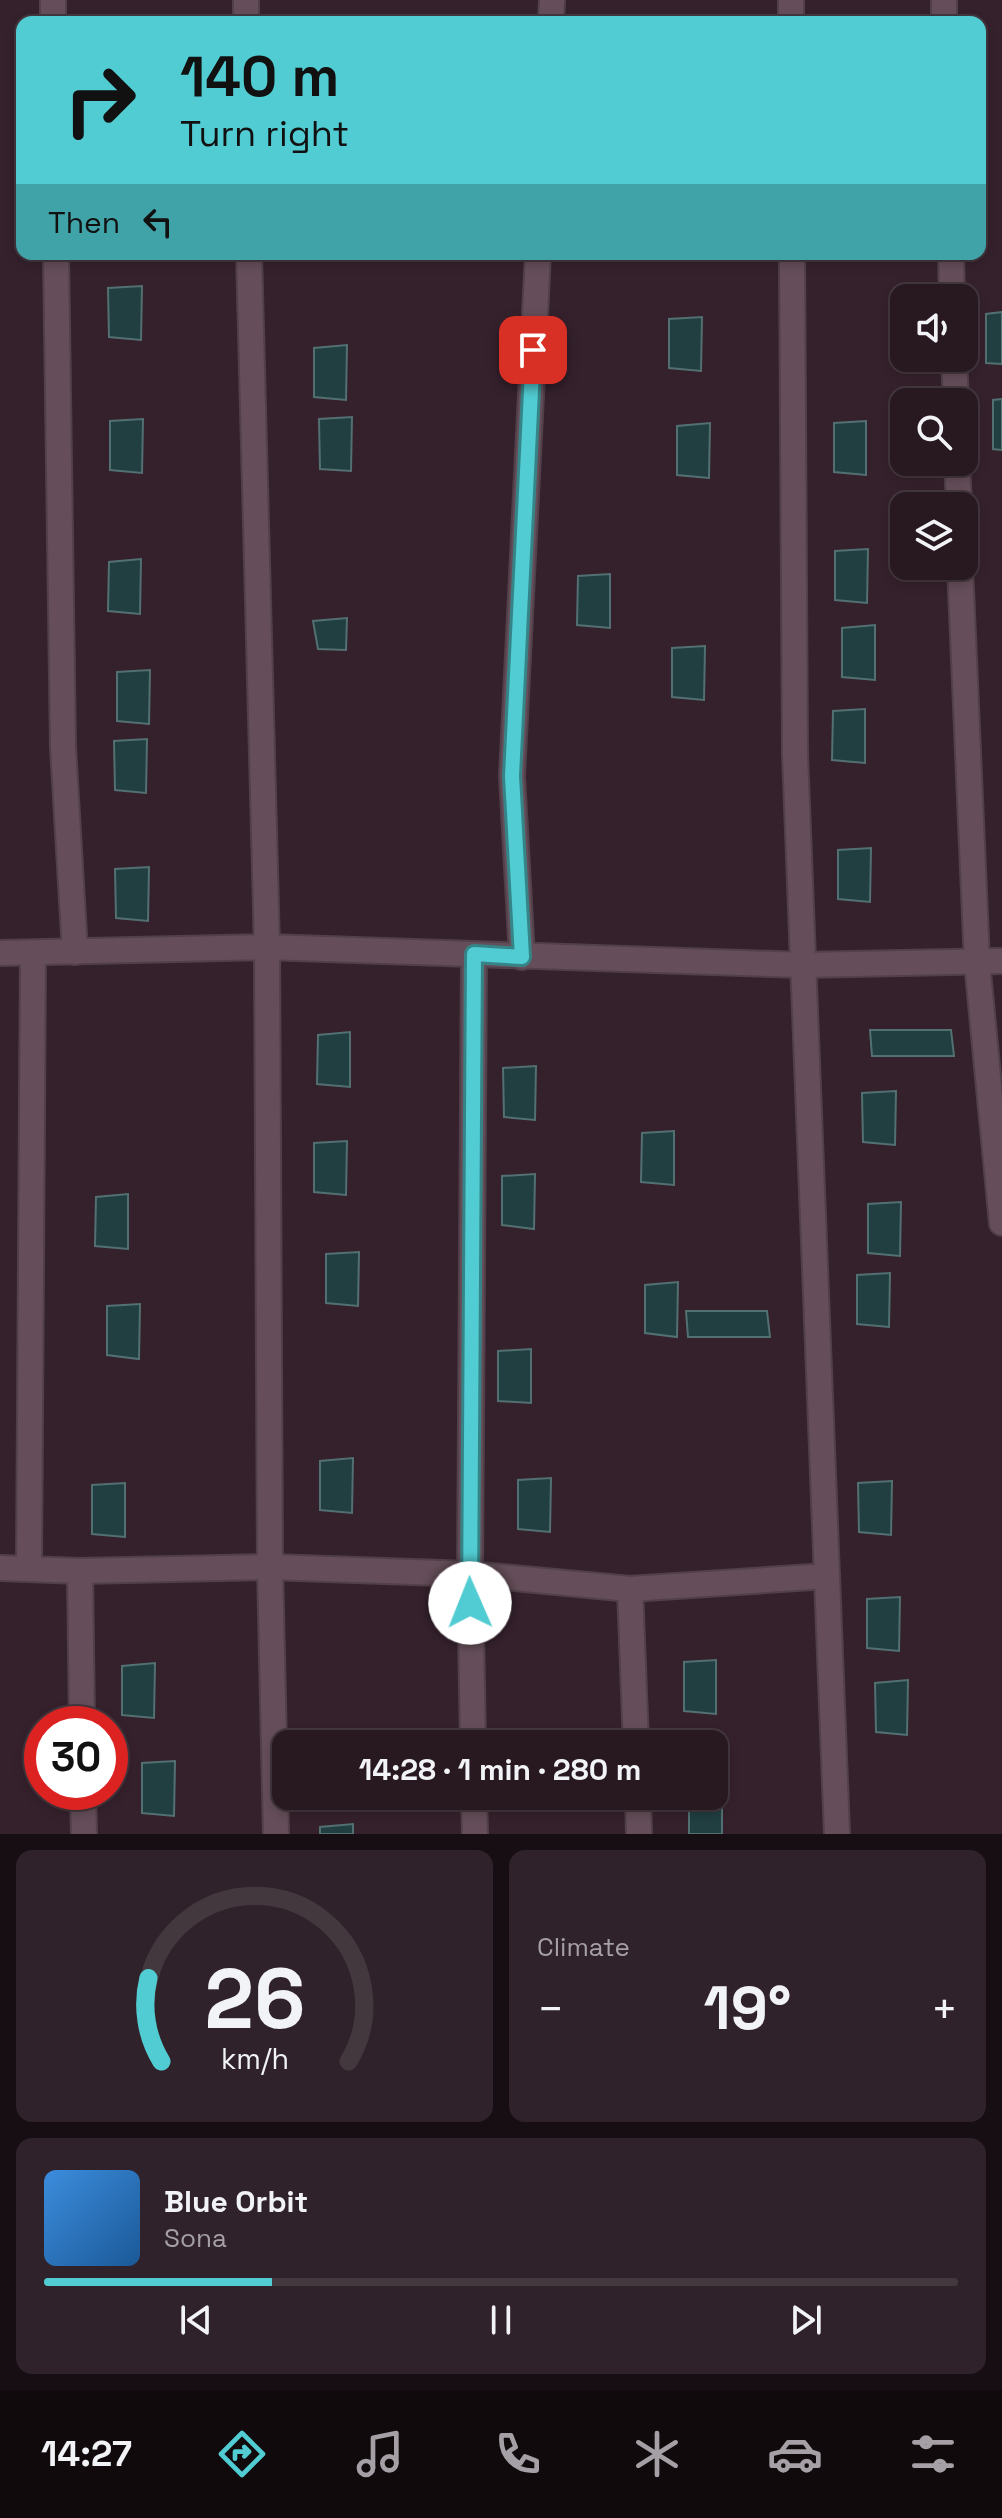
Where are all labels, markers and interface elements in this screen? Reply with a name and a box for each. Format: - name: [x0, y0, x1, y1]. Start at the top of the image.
- text: 140 m: [180, 41, 339, 112]
- icon: right: [48, 48, 152, 152]
- text: Turn right: [180, 111, 349, 157]
- icon: left: [136, 200, 180, 244]
- text: Then: [48, 203, 120, 242]
- map controls: [890, 284, 978, 580]
- button: sound: [890, 284, 978, 372]
- pin: [499, 316, 567, 384]
- icon: arrive: [511, 328, 555, 372]
- button: search: [890, 388, 978, 476]
- button: layers: [890, 492, 978, 580]
- position arrow: [428, 1561, 512, 1645]
- speed limit sign: 30: [24, 1706, 128, 1810]
- text: 14:28 · 1 min · 280 m: [359, 1750, 641, 1789]
- text: Climate: [537, 1930, 630, 1964]
- text: 26: [204, 1946, 305, 2052]
- text: 19°: [704, 1970, 791, 2047]
- text: −: [537, 1981, 564, 2037]
- text: +: [931, 1981, 958, 2037]
- text: km/h: [220, 2041, 289, 2077]
- text: Blue Orbit: [164, 2182, 308, 2221]
- text: Sona: [164, 2221, 227, 2255]
- icon: previous: [174, 2298, 218, 2342]
- icon: pause: [479, 2298, 523, 2342]
- icon: next: [784, 2298, 828, 2342]
- icon: directions: [214, 2426, 270, 2482]
- icon: music: [352, 2426, 408, 2482]
- icon: phone: [490, 2426, 546, 2482]
- icon: climate: [629, 2426, 685, 2482]
- icon: car: [767, 2426, 823, 2482]
- icon: filters: [905, 2426, 961, 2482]
- text: 14:27: [41, 2431, 132, 2477]

